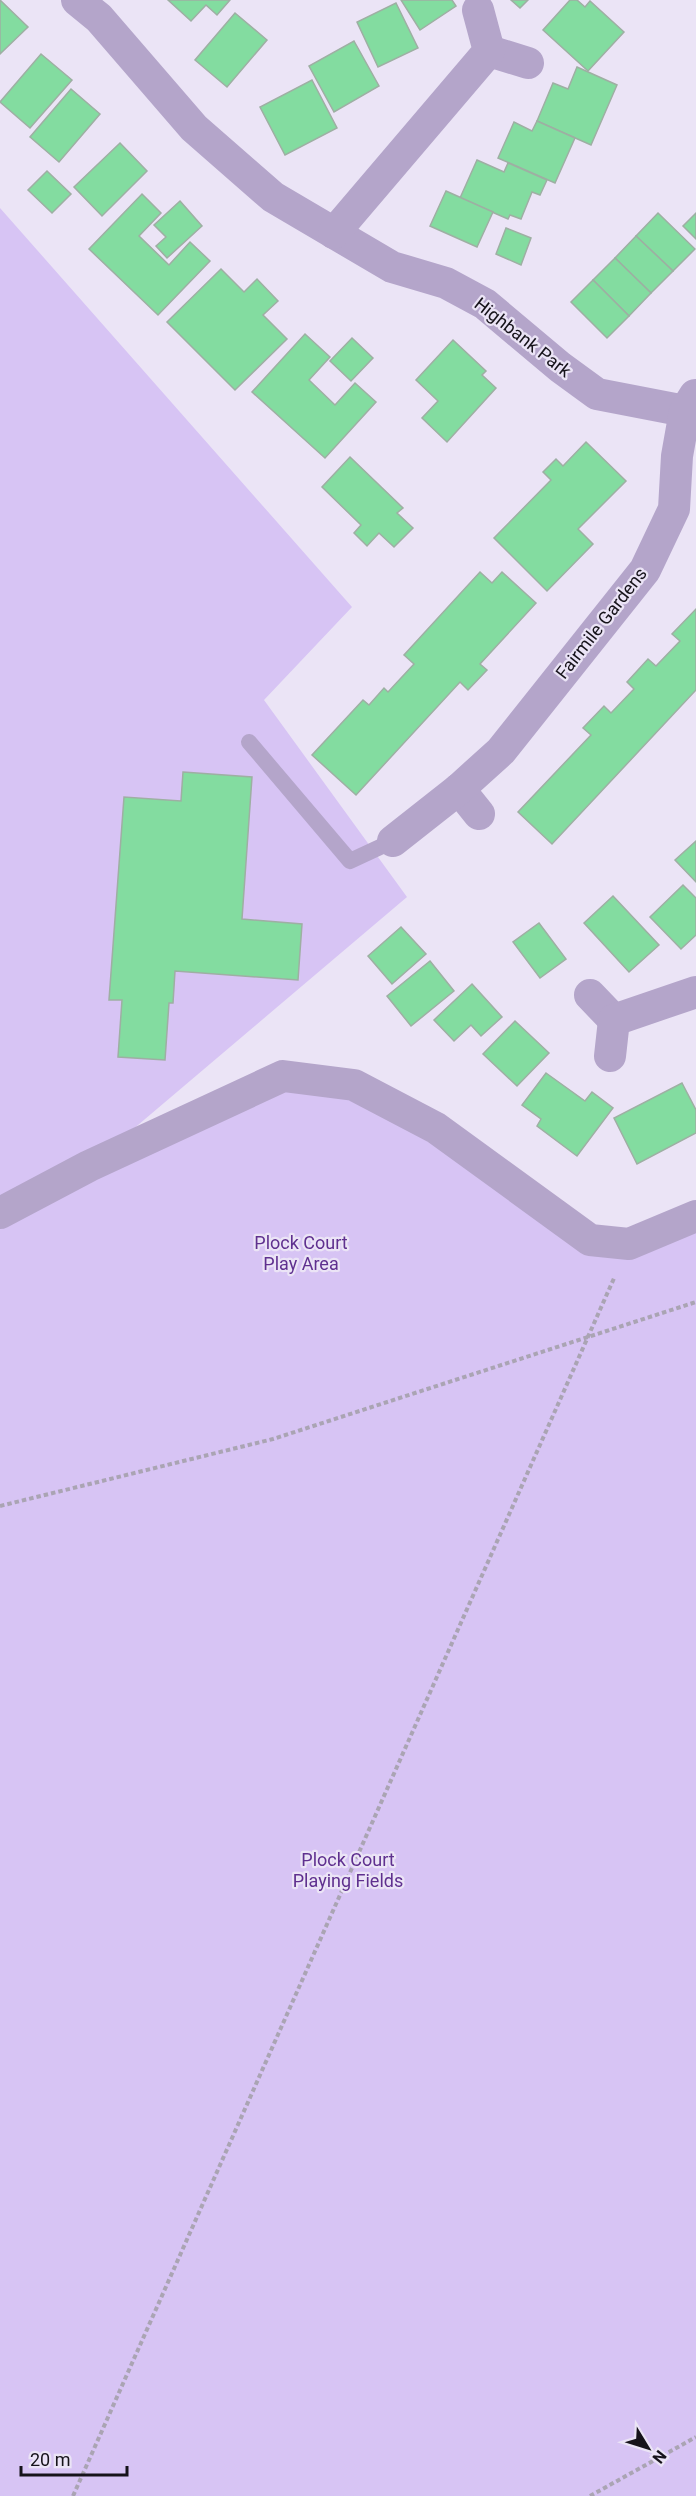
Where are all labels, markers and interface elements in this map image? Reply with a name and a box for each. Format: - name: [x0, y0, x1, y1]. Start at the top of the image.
- street label: Highbank Park: [470, 293, 576, 382]
- street label: Fairmile Gardens: [551, 563, 651, 683]
- park label: Plock Court Play Area: [254, 1232, 348, 1274]
- park label: Plock Court Playing Fields: [293, 1849, 403, 1891]
- north arrow: [618, 2418, 678, 2478]
- scale bar: [21, 2439, 128, 2477]
- text: N: [648, 2447, 670, 2467]
- text: 20 m: [30, 2449, 70, 2470]

